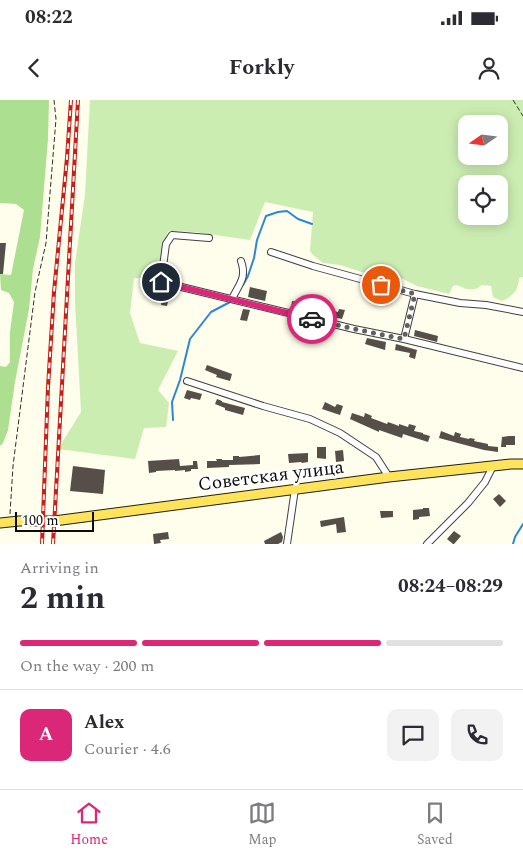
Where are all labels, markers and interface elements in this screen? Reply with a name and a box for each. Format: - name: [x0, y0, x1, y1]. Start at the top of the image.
- text: 08:22: [25, 3, 73, 32]
- text: Forkly: [229, 51, 294, 84]
- icon: back: [20, 54, 48, 82]
- icon: person: [475, 54, 503, 82]
- north arrow: [458, 115, 508, 165]
- map controls: [458, 115, 508, 225]
- button: locate: [458, 175, 508, 225]
- pin: [140, 261, 182, 303]
- pin: [360, 264, 402, 306]
- icon: home: [147, 268, 175, 296]
- icon: bag: [367, 271, 395, 299]
- courier: [287, 294, 337, 344]
- icon: car: [298, 305, 326, 333]
- street label: Советская улица: [196, 453, 346, 499]
- scale bar: [15, 509, 94, 532]
- text: 100 m: [22, 510, 59, 531]
- text: Arriving in: [20, 556, 99, 580]
- text: 08:24–08:29: [398, 572, 503, 601]
- text: 2 min: [20, 574, 105, 623]
- text: On the way · 200 m: [20, 654, 154, 678]
- text: Alex: [84, 708, 125, 737]
- button: chat: [387, 709, 439, 761]
- button: phone: [451, 709, 503, 761]
- text: A: [39, 720, 53, 749]
- text: Courier · 4.6: [84, 737, 171, 761]
- tab: Home: [70, 799, 108, 850]
- tab: Map: [248, 799, 277, 850]
- tab: Saved: [417, 799, 453, 850]

